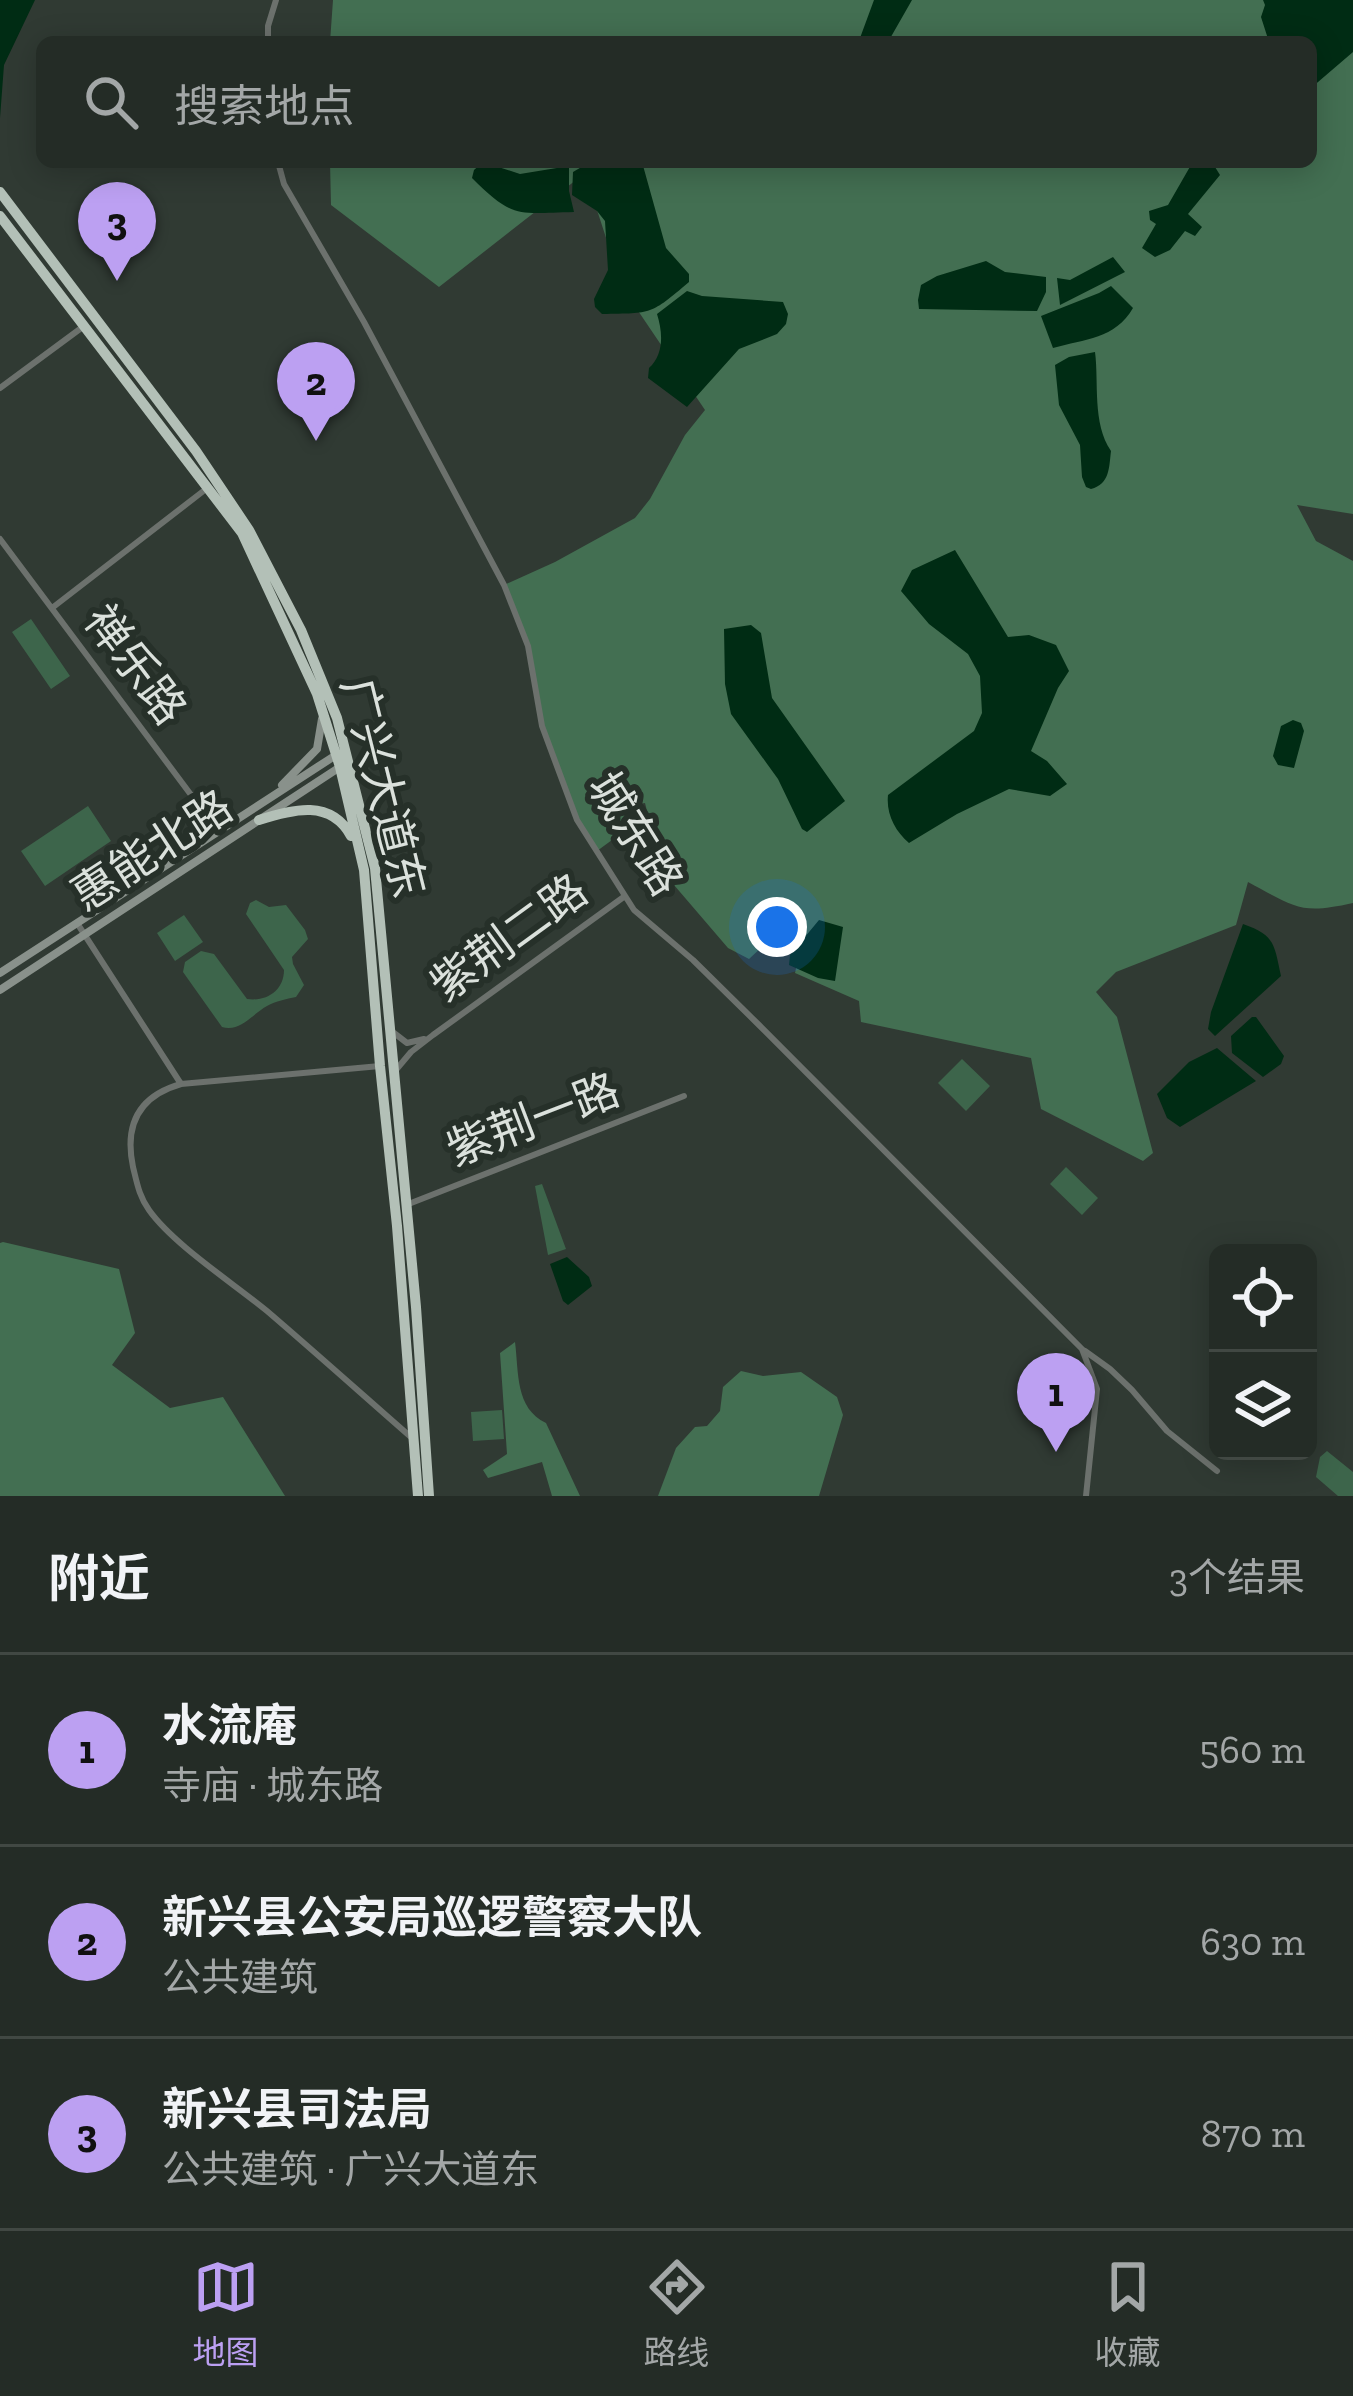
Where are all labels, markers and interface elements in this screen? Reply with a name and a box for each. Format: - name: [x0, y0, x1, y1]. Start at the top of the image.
- search box: [36, 36, 1317, 168]
- icon: search: [78, 69, 144, 135]
- text: 搜索地点: [174, 80, 354, 134]
- pin: 3: [78, 182, 156, 281]
- pin: 2: [277, 342, 355, 441]
- street label: 禅乐路: [73, 595, 197, 735]
- street label: 广兴大道东: [330, 672, 436, 904]
- street label: 城东路: [576, 762, 694, 906]
- street label: 惠能北路: [62, 779, 242, 923]
- street label: 紫荆二路: [420, 863, 598, 1013]
- your location: [747, 897, 807, 957]
- street label: 紫荆一路: [439, 1063, 627, 1177]
- map controls: [1209, 1244, 1317, 1460]
- button: locate: [1209, 1244, 1317, 1352]
- button: layers: [1209, 1352, 1317, 1460]
- pin: 1: [1017, 1353, 1095, 1452]
- text: 附近: [48, 1548, 150, 1609]
- text: 3个结果: [1169, 1554, 1305, 1601]
- text: 水流庵: [162, 1699, 297, 1753]
- text: 1: [79, 1726, 95, 1773]
- text: 560 m: [1199, 1726, 1305, 1773]
- text: 寺庙 · 城东路: [162, 1762, 383, 1809]
- text: 新兴县公安局巡逻警察大队: [162, 1891, 702, 1945]
- text: 2: [77, 1918, 97, 1965]
- text: 630 m: [1200, 1918, 1305, 1965]
- text: 公共建筑: [162, 1954, 318, 2001]
- text: 新兴县司法局: [162, 2083, 432, 2137]
- text: 3: [77, 2110, 97, 2157]
- text: 870 m: [1201, 2110, 1305, 2157]
- text: 公共建筑 · 广兴大道东: [162, 2146, 539, 2193]
- tab: 地图: [193, 2254, 259, 2374]
- tab: 路线: [644, 2254, 710, 2374]
- tab: 收藏: [1095, 2254, 1161, 2374]

